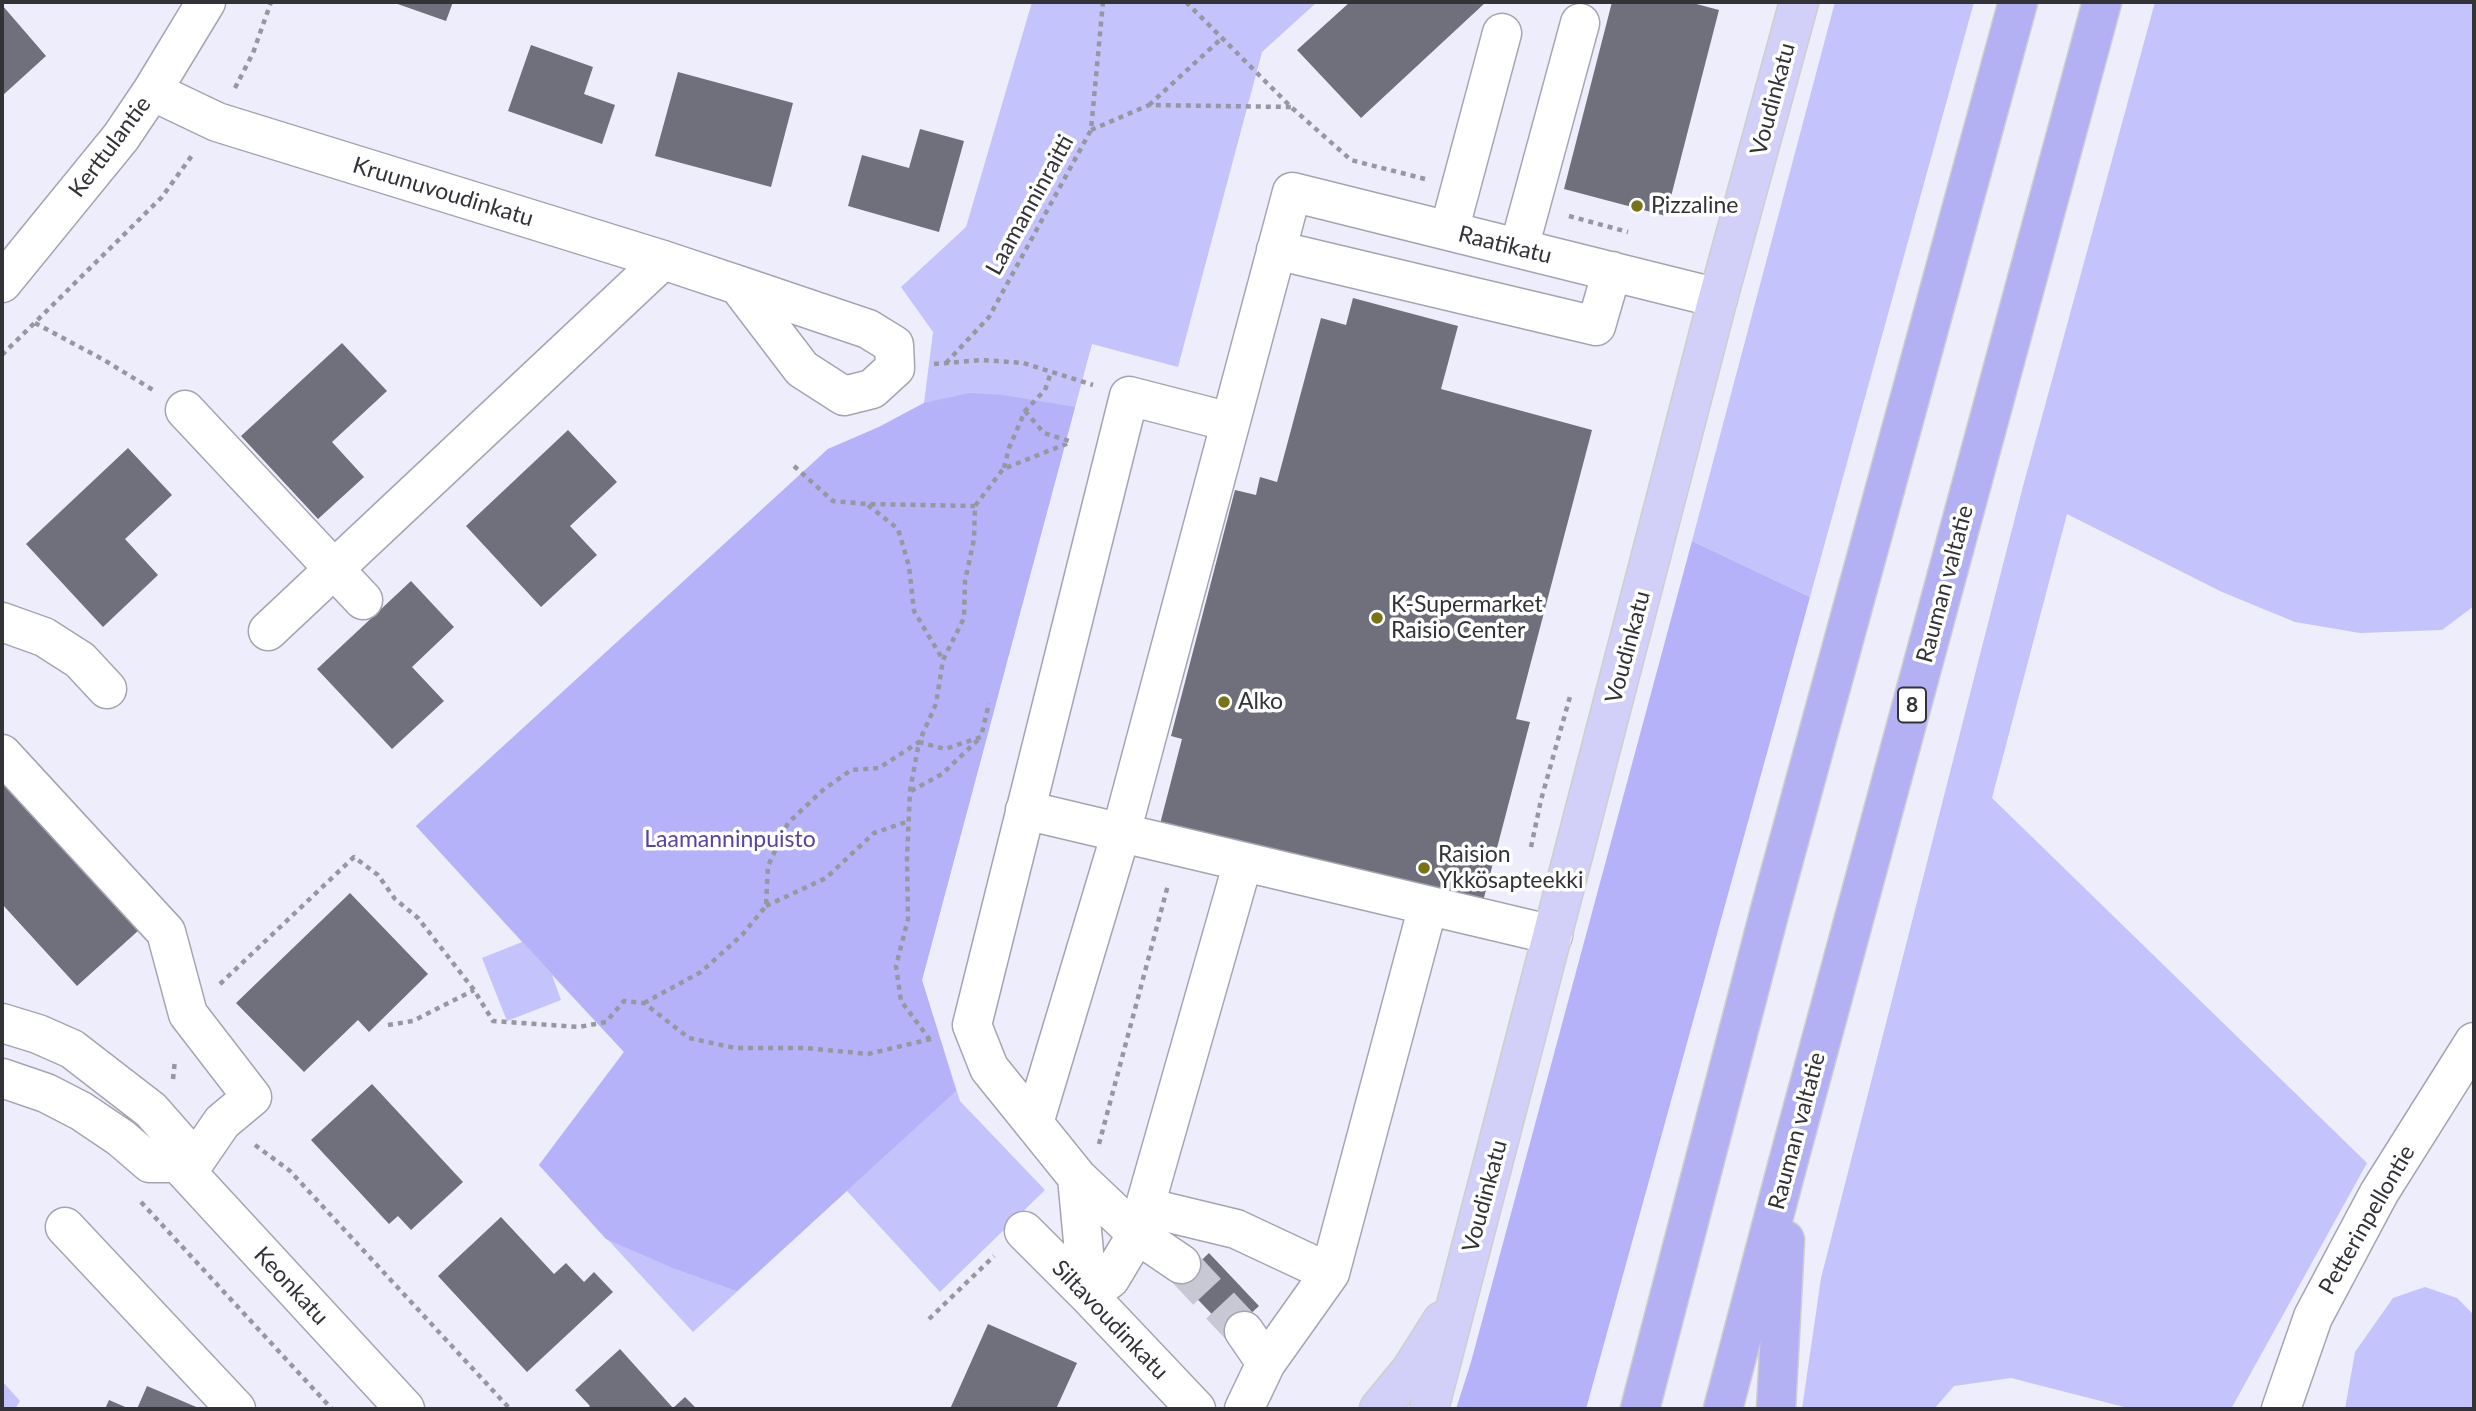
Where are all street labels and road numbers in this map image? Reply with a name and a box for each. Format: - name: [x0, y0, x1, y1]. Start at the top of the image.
- street label: Voudinkatu: [1745, 40, 1801, 158]
- street label: Kerttulantie: [63, 91, 157, 203]
- street label: Laamanninraitti: [980, 130, 1080, 280]
- street label: Kruunuvoudinkatu: [349, 151, 537, 233]
- street label: Raatikatu: [1455, 220, 1555, 270]
- street label: Rauman valtatie: [1911, 502, 1979, 666]
- street label: Voudinkatu: [1600, 588, 1656, 706]
- road number: 8: [1898, 688, 1926, 722]
- street label: Rauman valtatie: [1763, 1049, 1831, 1213]
- street label: Voudinkatu: [1457, 1137, 1513, 1255]
- street label: Petterinpellontie: [2313, 1140, 2421, 1300]
- street label: Keonkatu: [248, 1241, 334, 1331]
- street label: Siltavoudinkatu: [1046, 1255, 1174, 1385]

